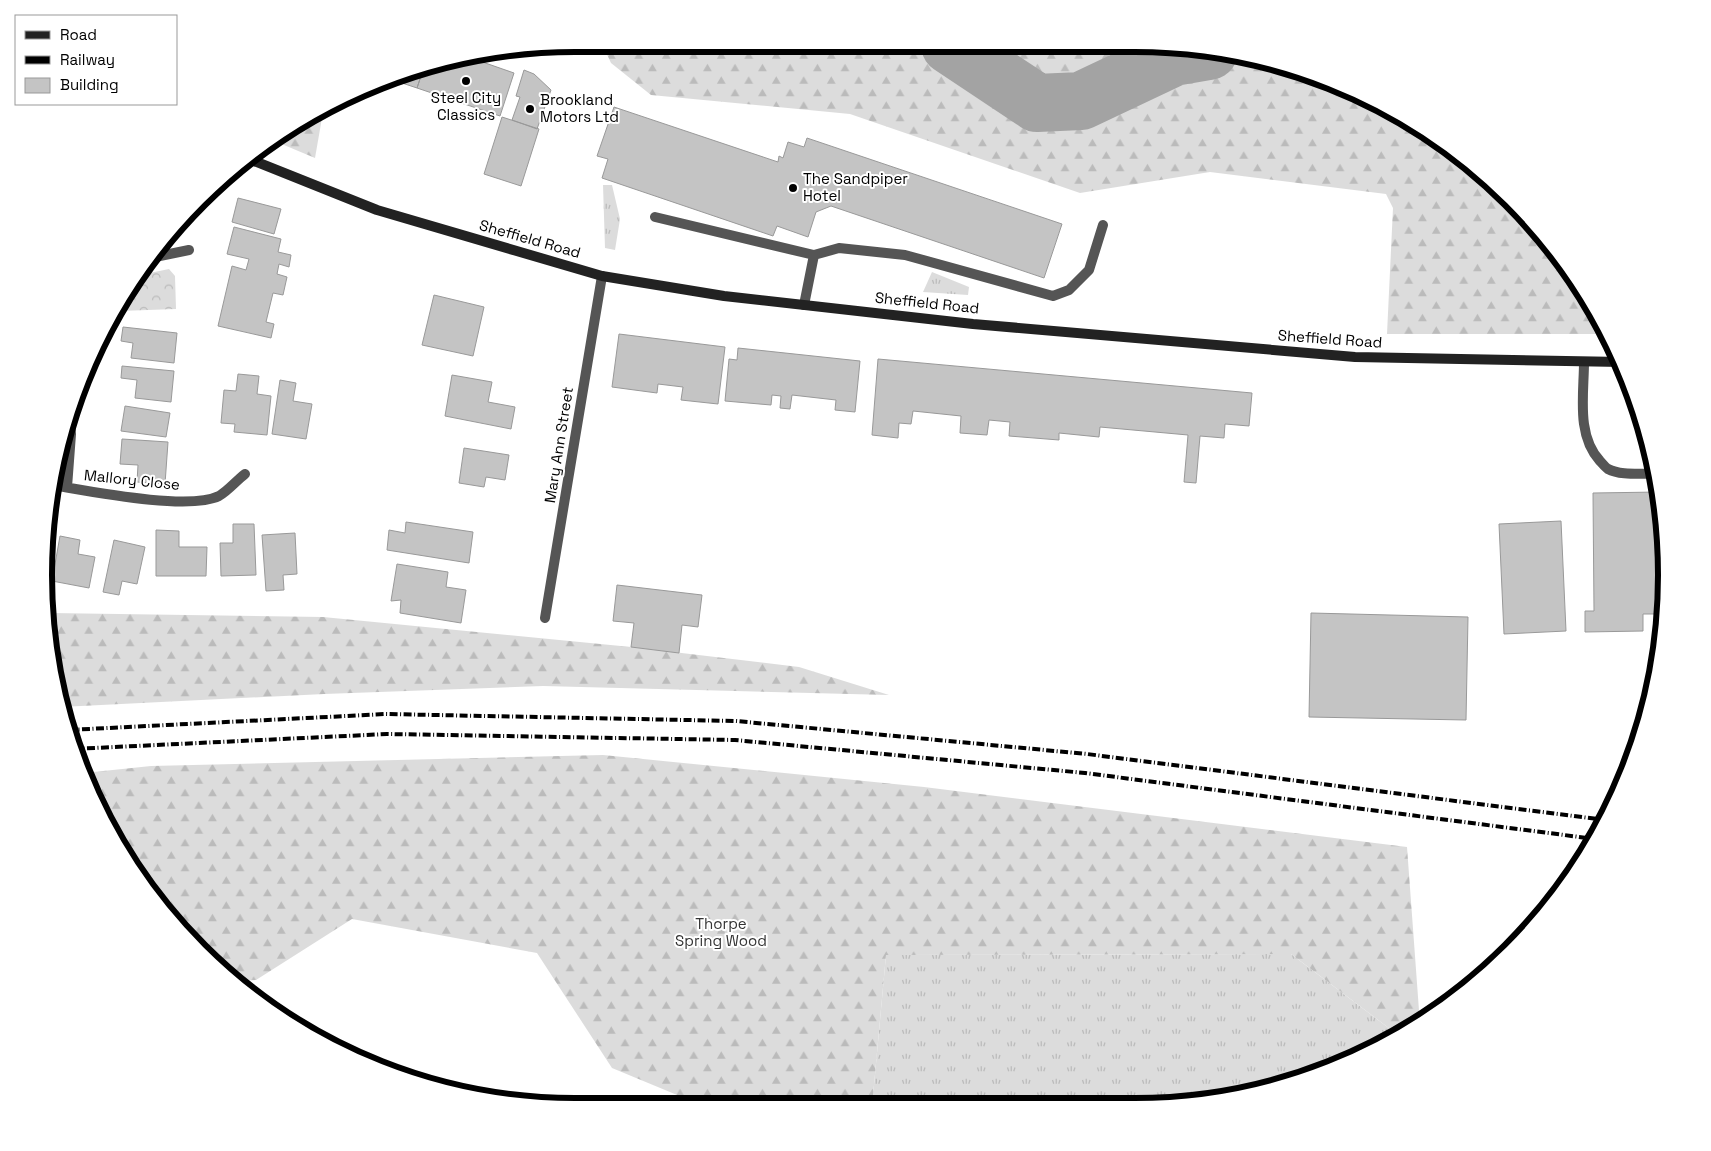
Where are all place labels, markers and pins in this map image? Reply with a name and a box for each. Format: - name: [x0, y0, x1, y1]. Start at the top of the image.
- marker: Steel City Classics: [460, 75, 472, 87]
- place label: Steel City Classics: [431, 88, 501, 124]
- place label: Brookland Motors Ltd: [540, 90, 619, 126]
- marker: Brookland Motors Ltd: [524, 103, 536, 115]
- place label: The Sandpiper Hotel: [803, 169, 908, 205]
- marker: The Sandpiper Hotel: [787, 182, 799, 194]

